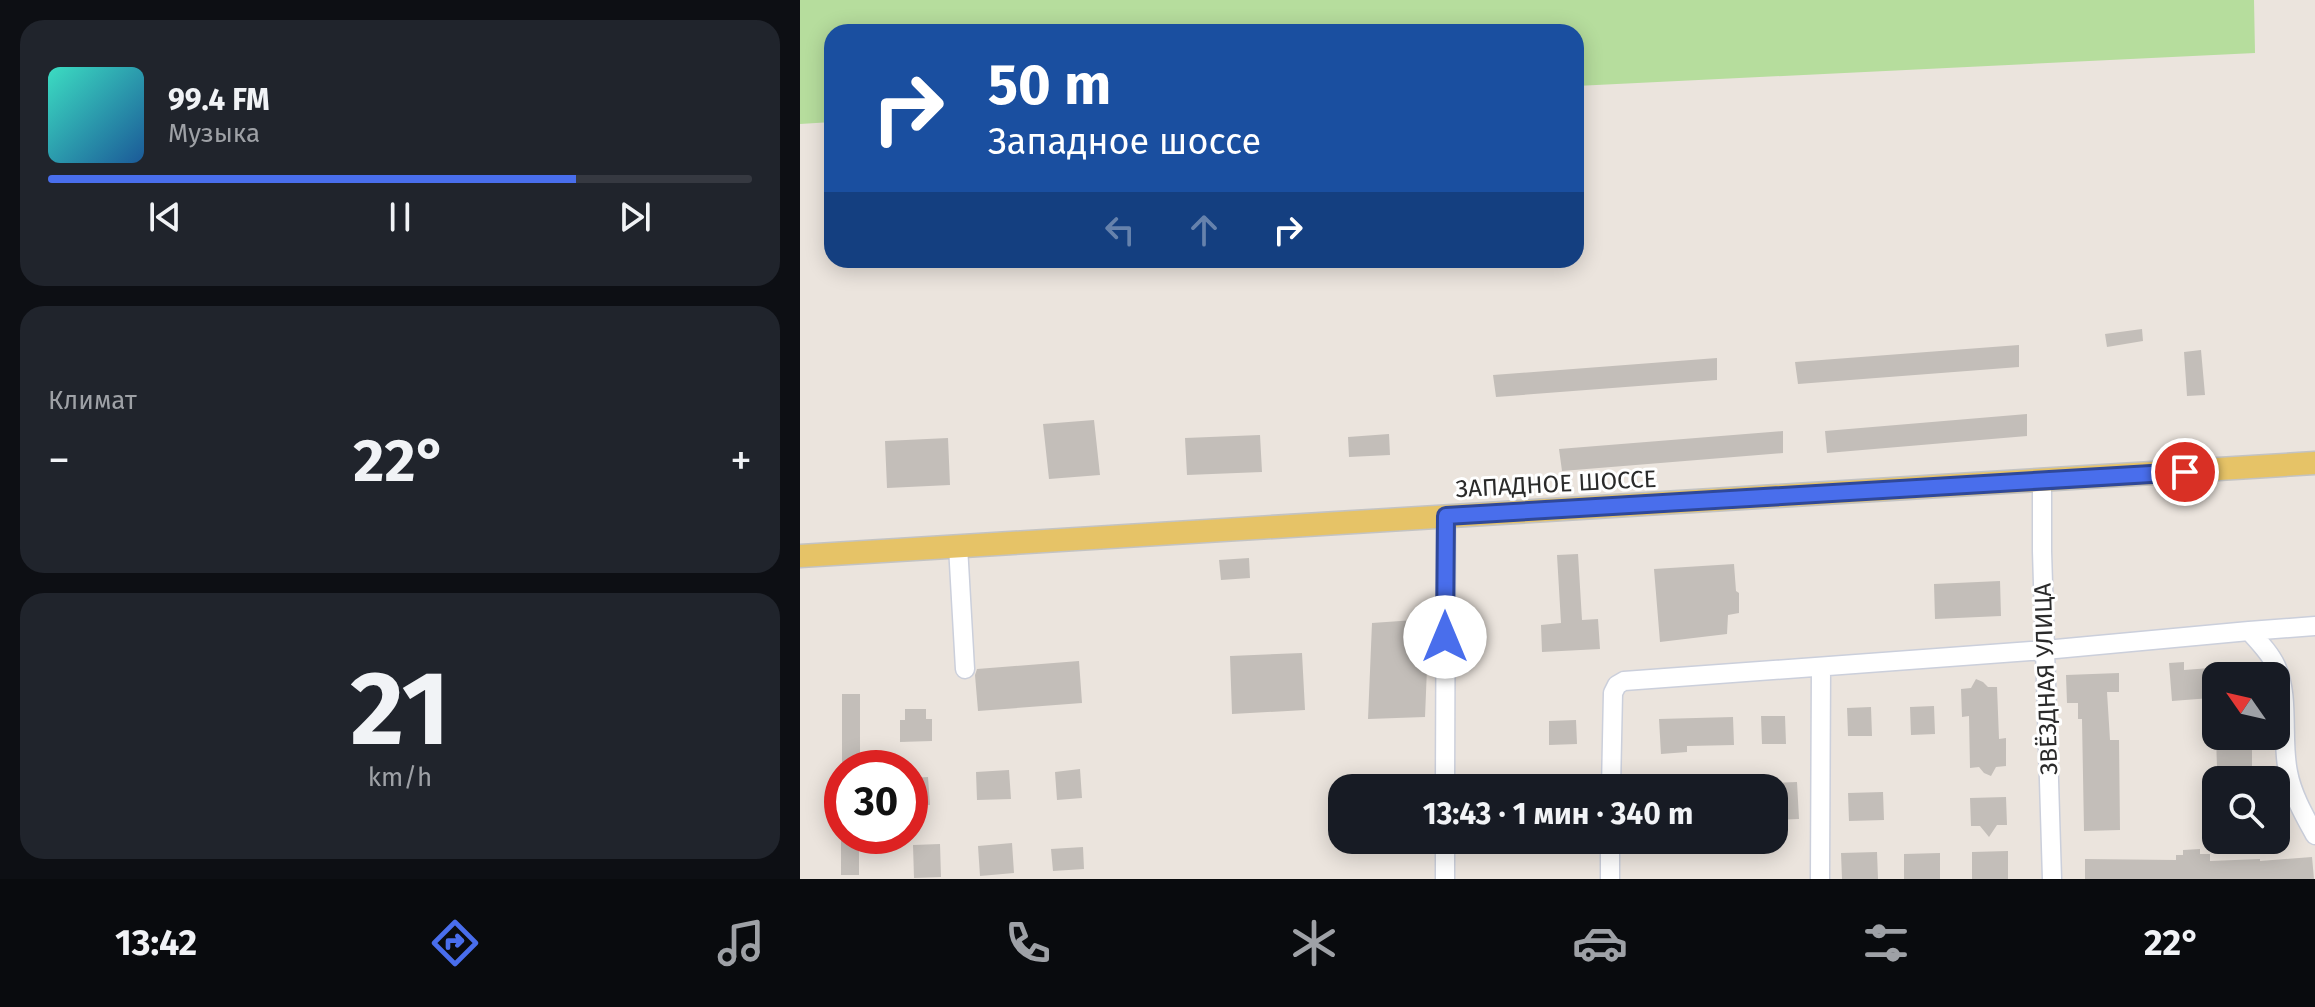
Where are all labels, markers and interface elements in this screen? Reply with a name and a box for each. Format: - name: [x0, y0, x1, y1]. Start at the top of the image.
- text: 50 m: [988, 52, 1111, 119]
- icon: right: [856, 56, 960, 160]
- text: 99.4 FM: [168, 82, 270, 118]
- text: Музыка: [168, 118, 260, 149]
- text: Западное шоссе: [988, 120, 1261, 164]
- icon: previous: [143, 195, 187, 239]
- icon: pause: [378, 195, 422, 239]
- icon: next: [613, 195, 657, 239]
- icon: left: [1098, 208, 1142, 252]
- icon: ahead: [1182, 208, 1226, 252]
- icon: right: [1266, 208, 1310, 252]
- text: Климат: [48, 385, 137, 416]
- text: 22°: [353, 425, 447, 497]
- text: −: [48, 434, 70, 487]
- text: +: [730, 434, 752, 487]
- pin: [2151, 438, 2219, 506]
- icon: arrive: [2163, 450, 2207, 494]
- street label: ЗАПАДНОЕ ШОССЕ: [1455, 465, 1657, 503]
- street label: ЗВЁЗДНАЯ УЛИЦА: [2029, 582, 2063, 775]
- position arrow: [1403, 595, 1487, 679]
- text: 21: [350, 647, 450, 772]
- north arrow: [2202, 662, 2290, 750]
- map controls: [2202, 662, 2290, 854]
- speed limit sign: 30: [824, 750, 928, 854]
- text: km/h: [368, 762, 432, 793]
- button: search: [2202, 766, 2290, 854]
- text: 13:43 · 1 мин · 340 m: [1423, 796, 1693, 832]
- icon: directions: [427, 915, 483, 971]
- icon: music: [713, 915, 769, 971]
- icon: phone: [1000, 915, 1056, 971]
- icon: climate: [1286, 915, 1342, 971]
- icon: car: [1572, 915, 1628, 971]
- icon: filters: [1858, 915, 1914, 971]
- text: 13:42: [115, 921, 197, 965]
- text: 22°: [2144, 921, 2200, 965]

